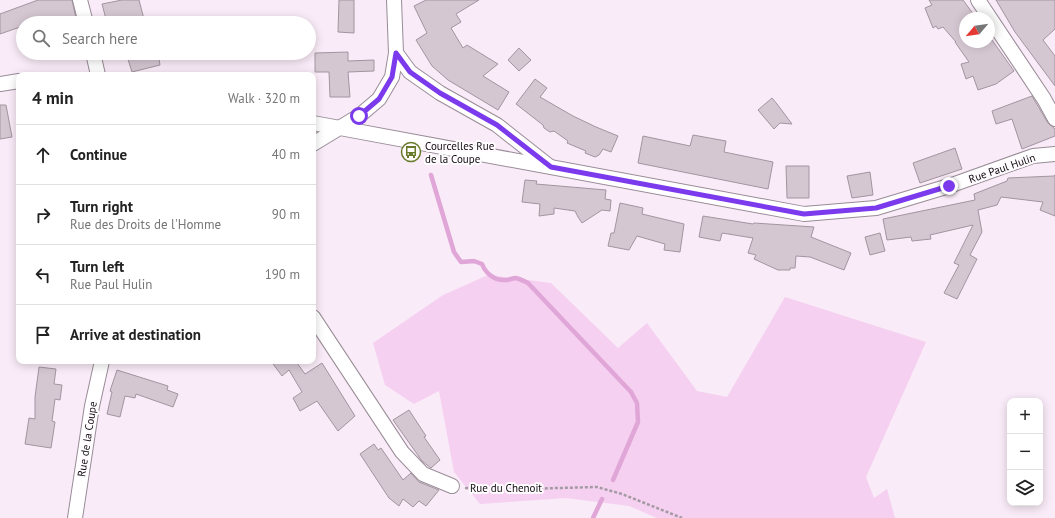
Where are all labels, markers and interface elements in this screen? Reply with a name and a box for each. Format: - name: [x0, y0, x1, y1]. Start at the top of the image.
- north arrow: [959, 12, 995, 48]
- search box: [16, 16, 316, 60]
- icon: search: [30, 27, 52, 49]
- text: Search here: [62, 29, 138, 48]
- text: 4 min: [32, 87, 73, 109]
- text: Walk · 320 m: [228, 90, 300, 107]
- route start: [350, 107, 368, 125]
- place label: Courcelles Rue de la Coupe: [425, 139, 495, 166]
- bus stop icon: Courcelles Rue de la Coupe: [400, 141, 422, 163]
- icon: ahead: [32, 144, 54, 166]
- text: Continue: [70, 145, 127, 164]
- text: 40 m: [272, 146, 300, 163]
- street label: Rue Paul Hulin: [967, 150, 1037, 186]
- route end: [940, 177, 958, 195]
- text: Turn right: [70, 197, 133, 216]
- icon: right: [32, 204, 54, 226]
- text: 90 m: [272, 206, 300, 223]
- text: Rue des Droits de l'Homme: [70, 216, 221, 233]
- text: Turn left: [70, 257, 124, 276]
- icon: left: [32, 264, 54, 286]
- text: 190 m: [265, 266, 300, 283]
- text: Rue Paul Hulin: [70, 276, 152, 293]
- icon: arrive: [32, 324, 54, 346]
- text: Arrive at destination: [70, 325, 201, 344]
- map controls: [1007, 398, 1043, 506]
- button: +: [1007, 398, 1043, 434]
- street label: Rue de la Coupe: [74, 400, 100, 478]
- button: −: [1007, 434, 1043, 470]
- button: layers: [1007, 470, 1043, 506]
- street label: Rue du Chenoit: [470, 481, 542, 495]

